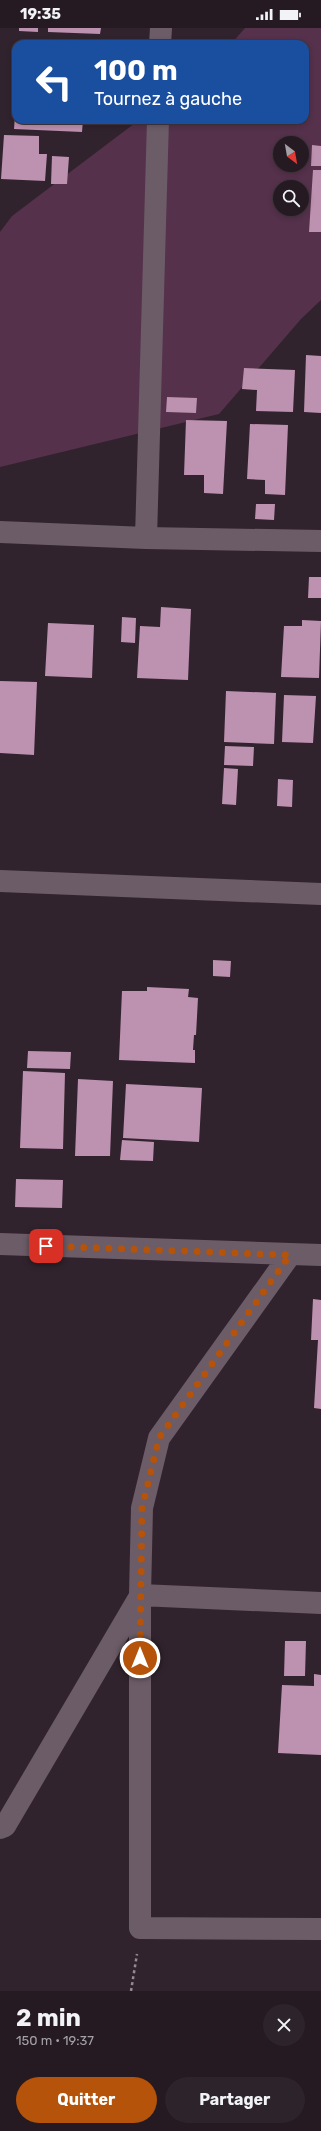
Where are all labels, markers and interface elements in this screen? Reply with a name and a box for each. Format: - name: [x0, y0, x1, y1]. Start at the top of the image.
- text: 19:35: [20, 5, 61, 23]
- text: 100 m: [94, 54, 178, 87]
- icon: left: [28, 56, 80, 108]
- text: Tournez à gauche: [94, 88, 242, 110]
- north arrow: [273, 136, 309, 172]
- map controls: [273, 136, 309, 216]
- button: search: [273, 180, 309, 216]
- pin: [29, 1229, 63, 1263]
- icon: arrive: [35, 1235, 57, 1257]
- position arrow: [119, 1637, 161, 1679]
- text: 2 min: [16, 2004, 81, 2032]
- button: close: [263, 2004, 305, 2046]
- text: 150 m · 19:37: [16, 2033, 94, 2048]
- button: Quitter: [16, 2077, 157, 2123]
- button: Partager: [165, 2077, 305, 2123]

